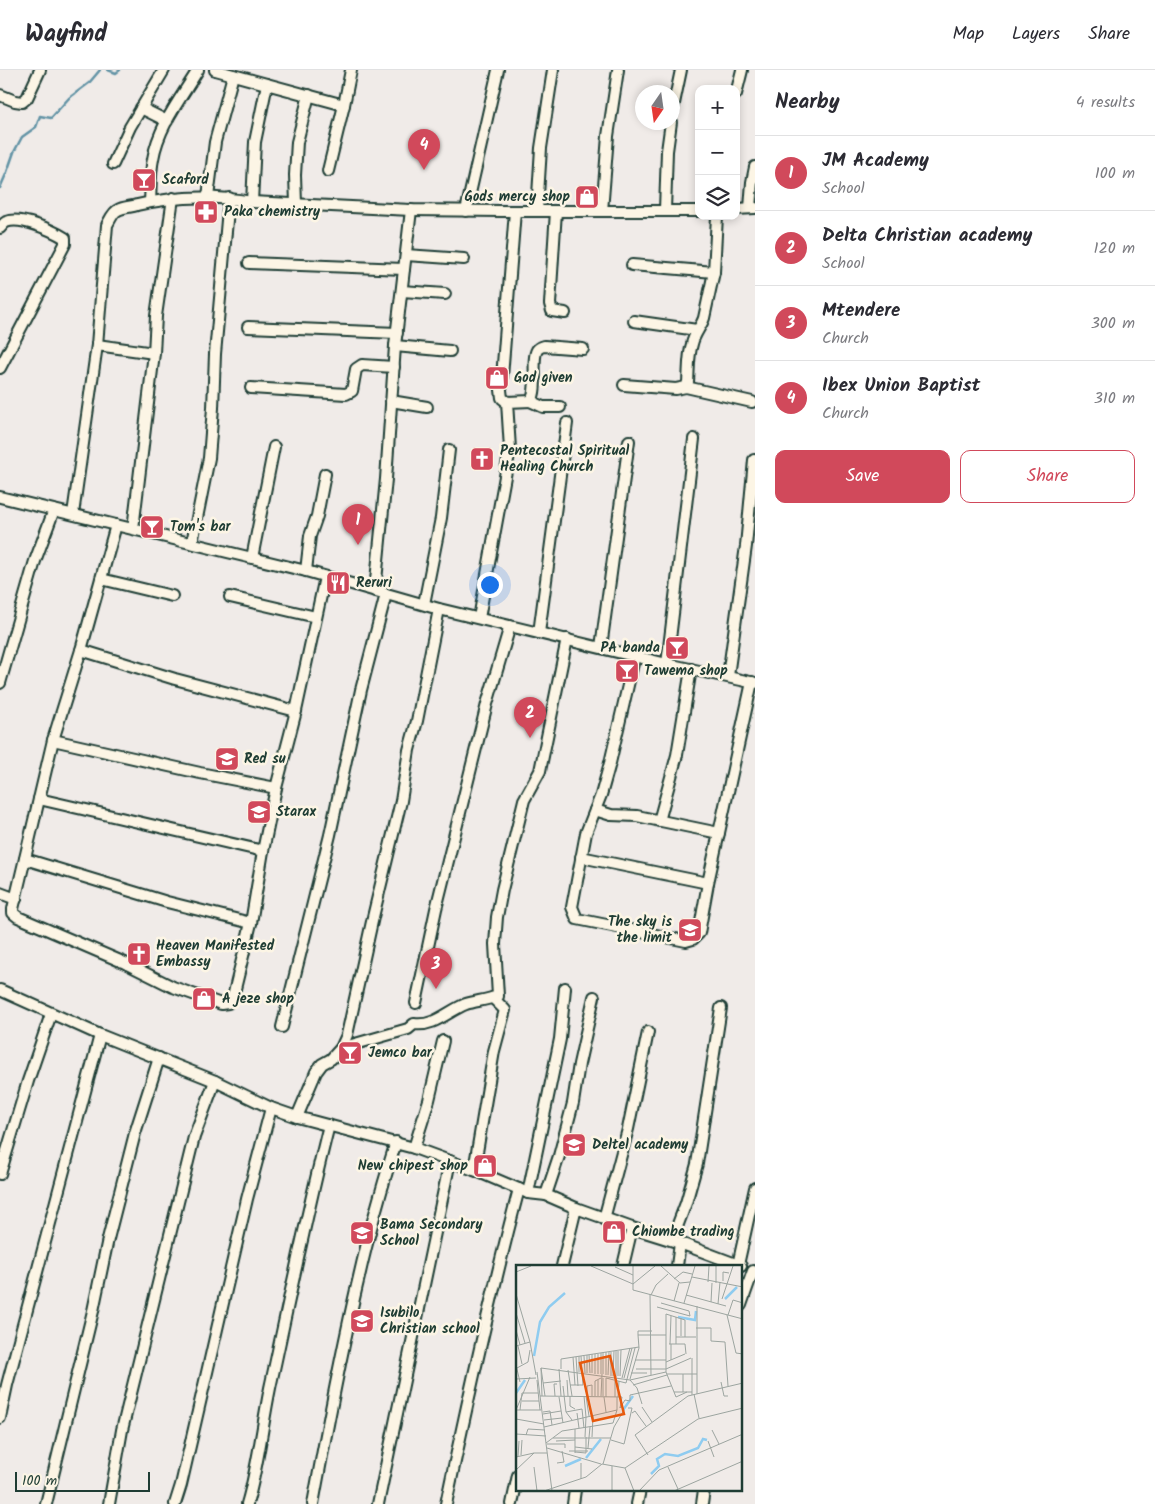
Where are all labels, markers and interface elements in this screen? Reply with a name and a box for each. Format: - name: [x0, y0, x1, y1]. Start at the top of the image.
- text: Wayfind: [25, 15, 107, 54]
- text: Map: [953, 20, 984, 49]
- text: Layers: [1012, 20, 1060, 49]
- text: Share: [1088, 20, 1130, 49]
- north arrow: [635, 85, 680, 130]
- map controls: [695, 85, 740, 220]
- button: +: [695, 85, 740, 130]
- text: Nearby: [775, 86, 840, 119]
- text: 4 results: [1076, 90, 1135, 115]
- pin: 4: [408, 129, 440, 170]
- button: −: [695, 130, 740, 175]
- text: JM Academy: [822, 146, 929, 176]
- text: 1: [789, 161, 793, 186]
- text: 100 m: [1095, 161, 1135, 186]
- bar icon: Scaford: [131, 167, 157, 193]
- place label: Scaford: [162, 169, 209, 191]
- button: layers: [695, 175, 740, 220]
- text: School: [822, 176, 865, 201]
- shop icon: Gods mercy shop: [574, 184, 600, 210]
- place label: Gods mercy shop: [465, 186, 570, 208]
- pharmacy icon: Paka chemistry: [193, 199, 219, 225]
- place label: Paka chemistry: [224, 201, 321, 223]
- text: Delta Christian academy: [822, 221, 1032, 251]
- text: 2: [786, 236, 796, 261]
- text: 120 m: [1094, 236, 1135, 261]
- text: School: [822, 251, 865, 276]
- text: Mtendere: [822, 296, 900, 326]
- text: 3: [787, 311, 795, 336]
- text: 300 m: [1091, 311, 1135, 336]
- text: Church: [822, 326, 869, 351]
- shop icon: God given: [484, 365, 510, 391]
- place label: God given: [514, 367, 573, 389]
- text: Ibex Union Baptist: [822, 371, 980, 401]
- text: 4: [787, 386, 795, 411]
- text: 310 m: [1094, 386, 1135, 411]
- text: Church: [822, 401, 869, 426]
- place label: Pentecostal Spiritual Healing Church: [500, 440, 630, 478]
- church icon: Pentecostal Spiritual Healing Church: [469, 446, 495, 472]
- button: Save: [775, 450, 950, 503]
- button: Share: [960, 450, 1135, 503]
- pin: 1: [342, 504, 374, 545]
- bar icon: Tom's bar: [139, 514, 165, 540]
- place label: Tom's bar: [170, 516, 232, 538]
- restaurant icon: Reruri: [325, 570, 351, 596]
- place label: Reruri: [356, 572, 392, 594]
- your location: [477, 572, 503, 598]
- bar icon: PA banda: [664, 635, 690, 661]
- place label: PA banda: [601, 637, 660, 659]
- bar icon: Tawema shop: [614, 658, 640, 684]
- place label: Tawema shop: [644, 660, 728, 682]
- pin: 2: [514, 697, 546, 738]
- school or university icon: Red su: [214, 746, 240, 772]
- place label: Red su: [244, 748, 286, 770]
- school or university icon: Starax: [246, 799, 272, 825]
- place label: Starax: [276, 801, 316, 823]
- place label: The sky is the limit: [608, 911, 673, 949]
- school or university icon: The sky is the limit: [677, 917, 703, 943]
- place label: Heaven Manifested Embassy: [156, 935, 275, 973]
- church icon: Heaven Manifested Embassy: [126, 941, 152, 967]
- pin: 3: [420, 948, 452, 989]
- shop icon: A jeze shop: [191, 986, 217, 1012]
- place label: A jeze shop: [222, 988, 294, 1010]
- bar icon: Jemco bar: [337, 1040, 363, 1066]
- place label: Jemco bar: [368, 1042, 433, 1064]
- school or university icon: Deltel academy: [561, 1132, 587, 1158]
- place label: Deltel academy: [592, 1134, 689, 1156]
- shop icon: New chipest shop: [472, 1153, 498, 1179]
- place label: New chipest shop: [358, 1155, 468, 1177]
- place label: Bama Secondary School: [380, 1214, 483, 1252]
- shop icon: Chiombe trading: [601, 1219, 627, 1245]
- school or university icon: Bama Secondary School: [349, 1220, 375, 1246]
- place label: Chiombe trading: [632, 1221, 735, 1243]
- inset map: [516, 1265, 742, 1492]
- place label: Isubilo Christian school: [380, 1302, 480, 1340]
- school or university icon: Isubilo Christian school: [349, 1308, 375, 1334]
- scale bar: [15, 1469, 150, 1492]
- text: 100 m: [22, 1470, 57, 1492]

